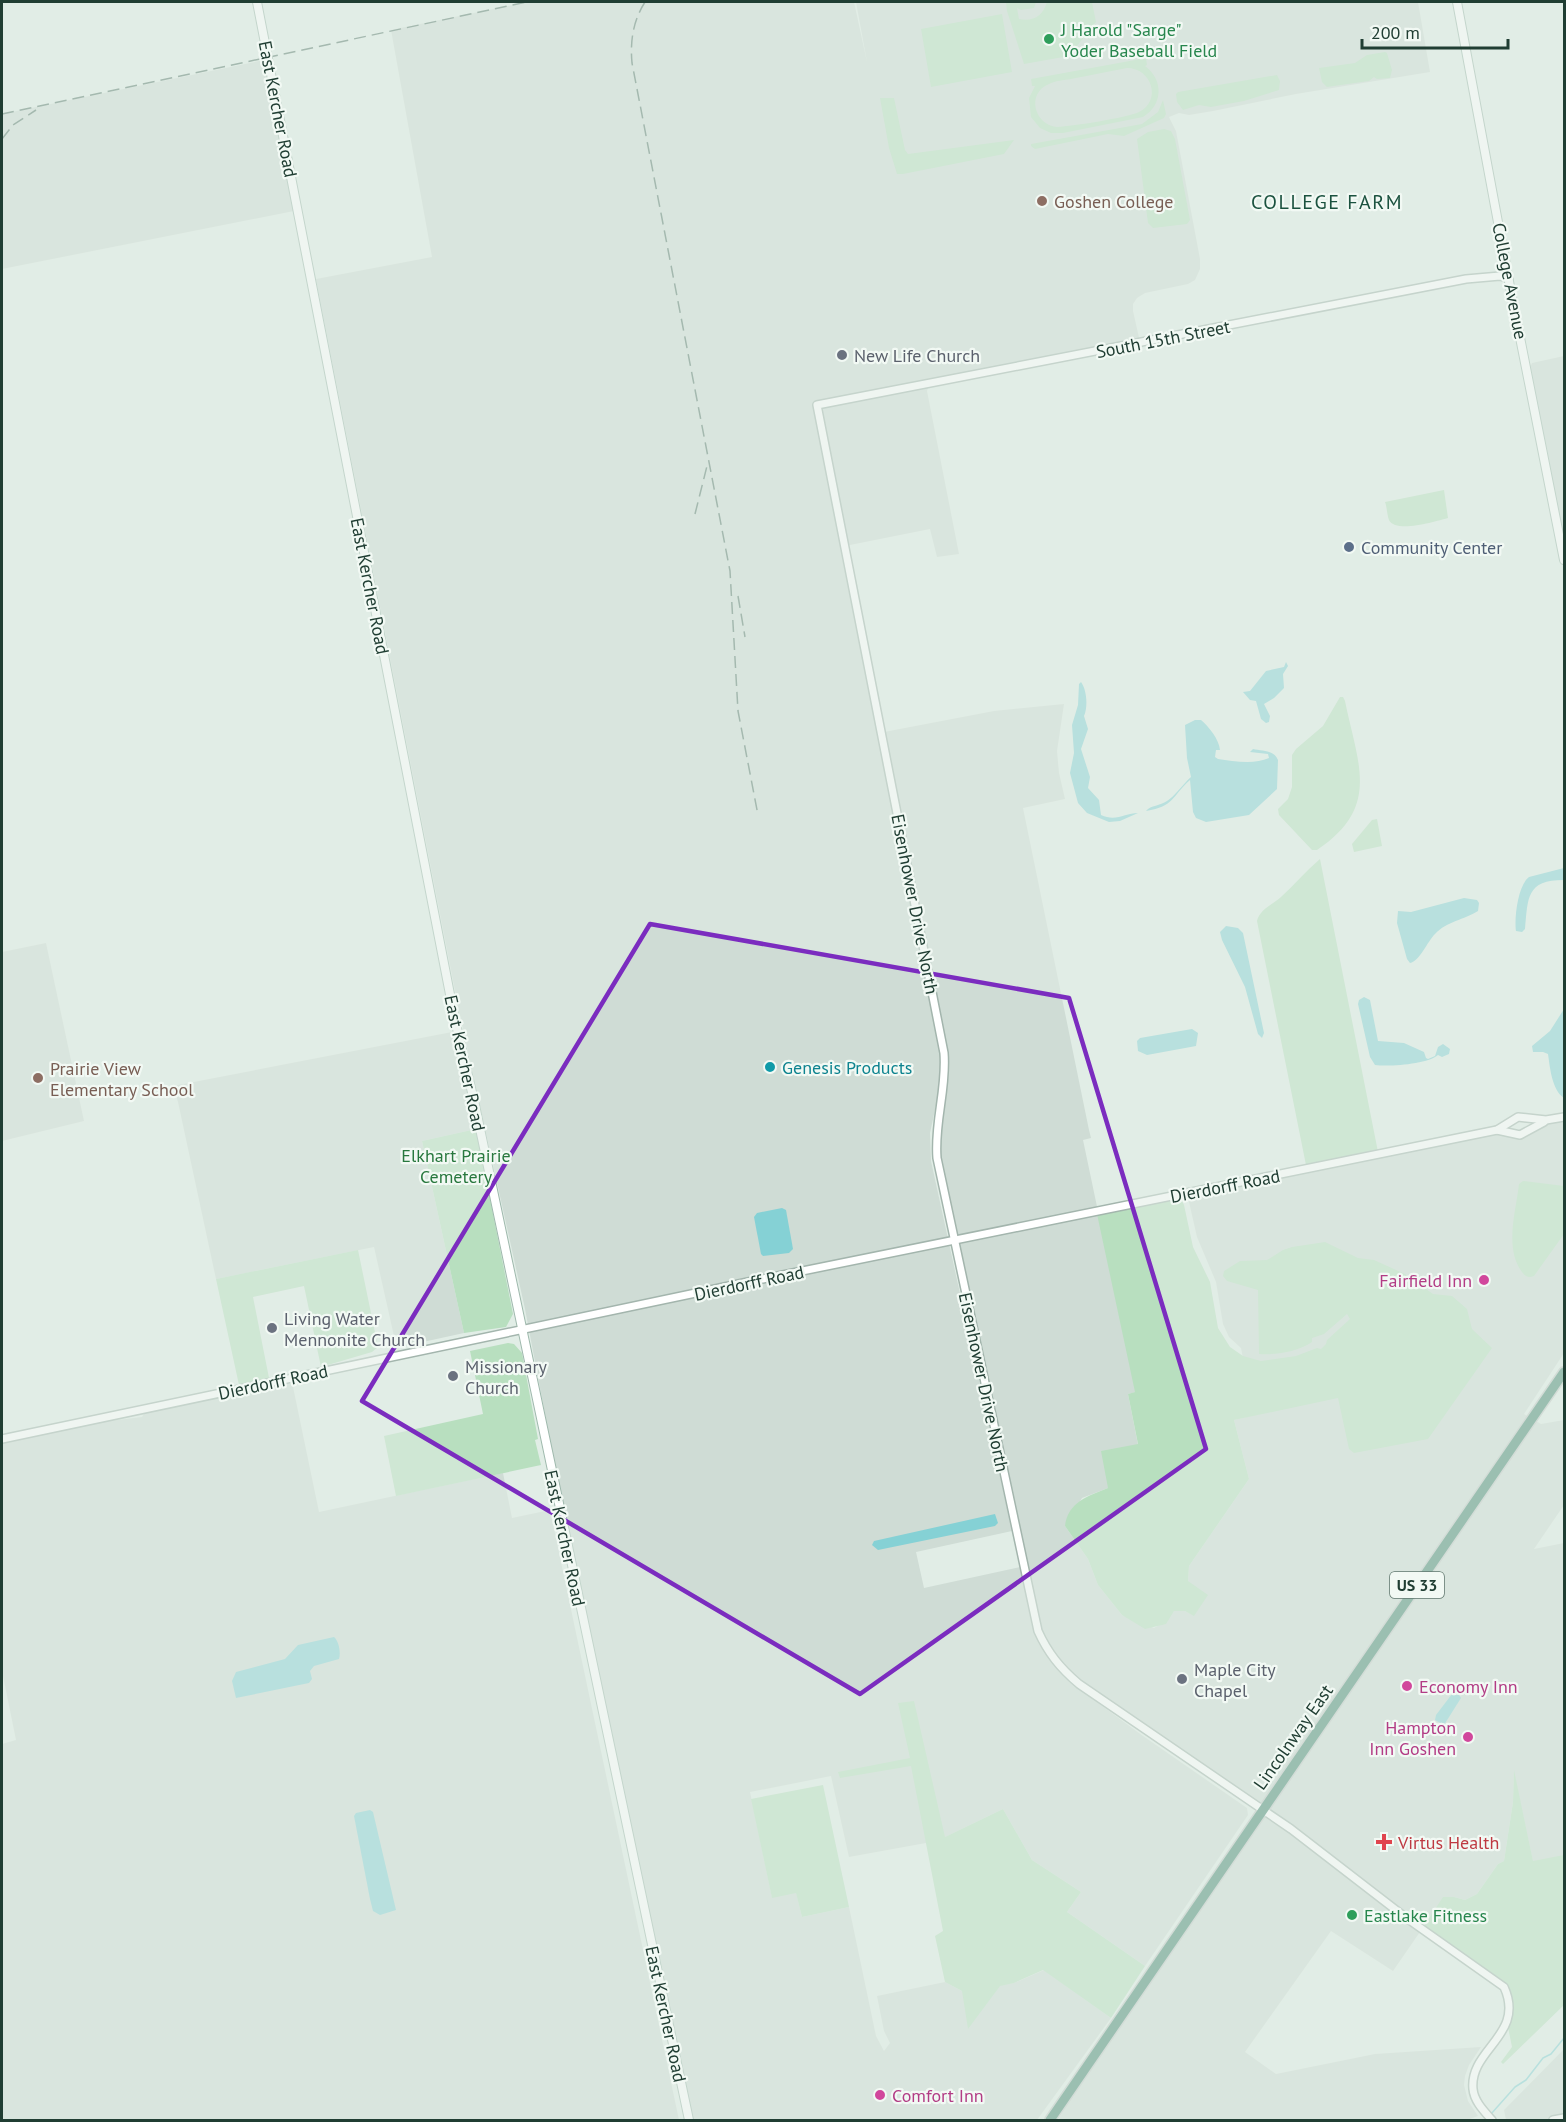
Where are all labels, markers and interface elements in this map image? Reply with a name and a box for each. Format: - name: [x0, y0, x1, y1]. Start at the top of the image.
- scale bar: [1362, 12, 1508, 50]
- place label: J Harold "Sarge" Yoder Baseball Field: [1060, 18, 1217, 62]
- text: 200 m: [1371, 21, 1420, 44]
- marker: J Harold "Sarge" Yoder Baseball Field: [1042, 32, 1056, 46]
- street label: East Kercher Road: [253, 39, 303, 179]
- district label: COLLEGE FARM: [1251, 189, 1403, 215]
- place label: Goshen College: [1054, 190, 1173, 213]
- marker: Goshen College: [1035, 194, 1049, 208]
- street label: College Avenue: [1487, 221, 1533, 341]
- street label: South 15th Street: [1094, 315, 1232, 363]
- place label: New Life Church: [854, 344, 980, 367]
- marker: New Life Church: [835, 348, 849, 362]
- street label: East Kercher Road: [345, 516, 395, 656]
- place label: Community Center: [1361, 536, 1502, 559]
- marker: Community Center: [1342, 540, 1356, 554]
- street label: Eisenhower Drive North: [886, 812, 944, 996]
- street label: East Kercher Road: [439, 993, 491, 1133]
- place label: Genesis Products: [782, 1056, 912, 1079]
- place label: Prairie View Elementary School: [50, 1057, 194, 1101]
- marker: Genesis Products: [763, 1060, 777, 1074]
- marker: Prairie View Elementary School: [31, 1071, 45, 1085]
- park label: Elkhart Prairie Cemetery: [401, 1144, 511, 1188]
- street label: Dierdorff Road: [1168, 1164, 1282, 1208]
- street label: Dierdorff Road: [692, 1260, 806, 1306]
- place label: Fairfield Inn: [1379, 1269, 1472, 1292]
- marker: Fairfield Inn: [1477, 1273, 1491, 1287]
- street label: Eisenhower Drive North: [954, 1290, 1014, 1474]
- place label: Living Water Mennonite Church: [284, 1307, 425, 1351]
- marker: Living Water Mennonite Church: [265, 1321, 279, 1335]
- place label: Missionary Church: [465, 1355, 548, 1399]
- street label: Dierdorff Road: [216, 1359, 330, 1405]
- marker: Missionary Church: [446, 1369, 460, 1383]
- street label: East Kercher Road: [539, 1468, 591, 1608]
- road number: US 33: [1390, 1572, 1444, 1598]
- place label: Maple City Chapel: [1194, 1658, 1276, 1702]
- marker: Maple City Chapel: [1175, 1672, 1189, 1686]
- place label: Economy Inn: [1419, 1675, 1518, 1698]
- marker: Economy Inn: [1400, 1679, 1414, 1693]
- street label: Lincolnway East: [1248, 1680, 1338, 1794]
- place label: Hampton Inn Goshen: [1369, 1716, 1456, 1760]
- marker: Hampton Inn Goshen: [1461, 1730, 1475, 1744]
- place label: Virtus Health: [1397, 1831, 1499, 1854]
- marker: Virtus Health: [1375, 1833, 1393, 1851]
- place label: Eastlake Fitness: [1364, 1904, 1487, 1927]
- marker: Eastlake Fitness: [1345, 1908, 1359, 1922]
- street label: East Kercher Road: [640, 1944, 692, 2084]
- place label: Comfort Inn: [892, 2084, 984, 2107]
- marker: Comfort Inn: [873, 2088, 887, 2102]

